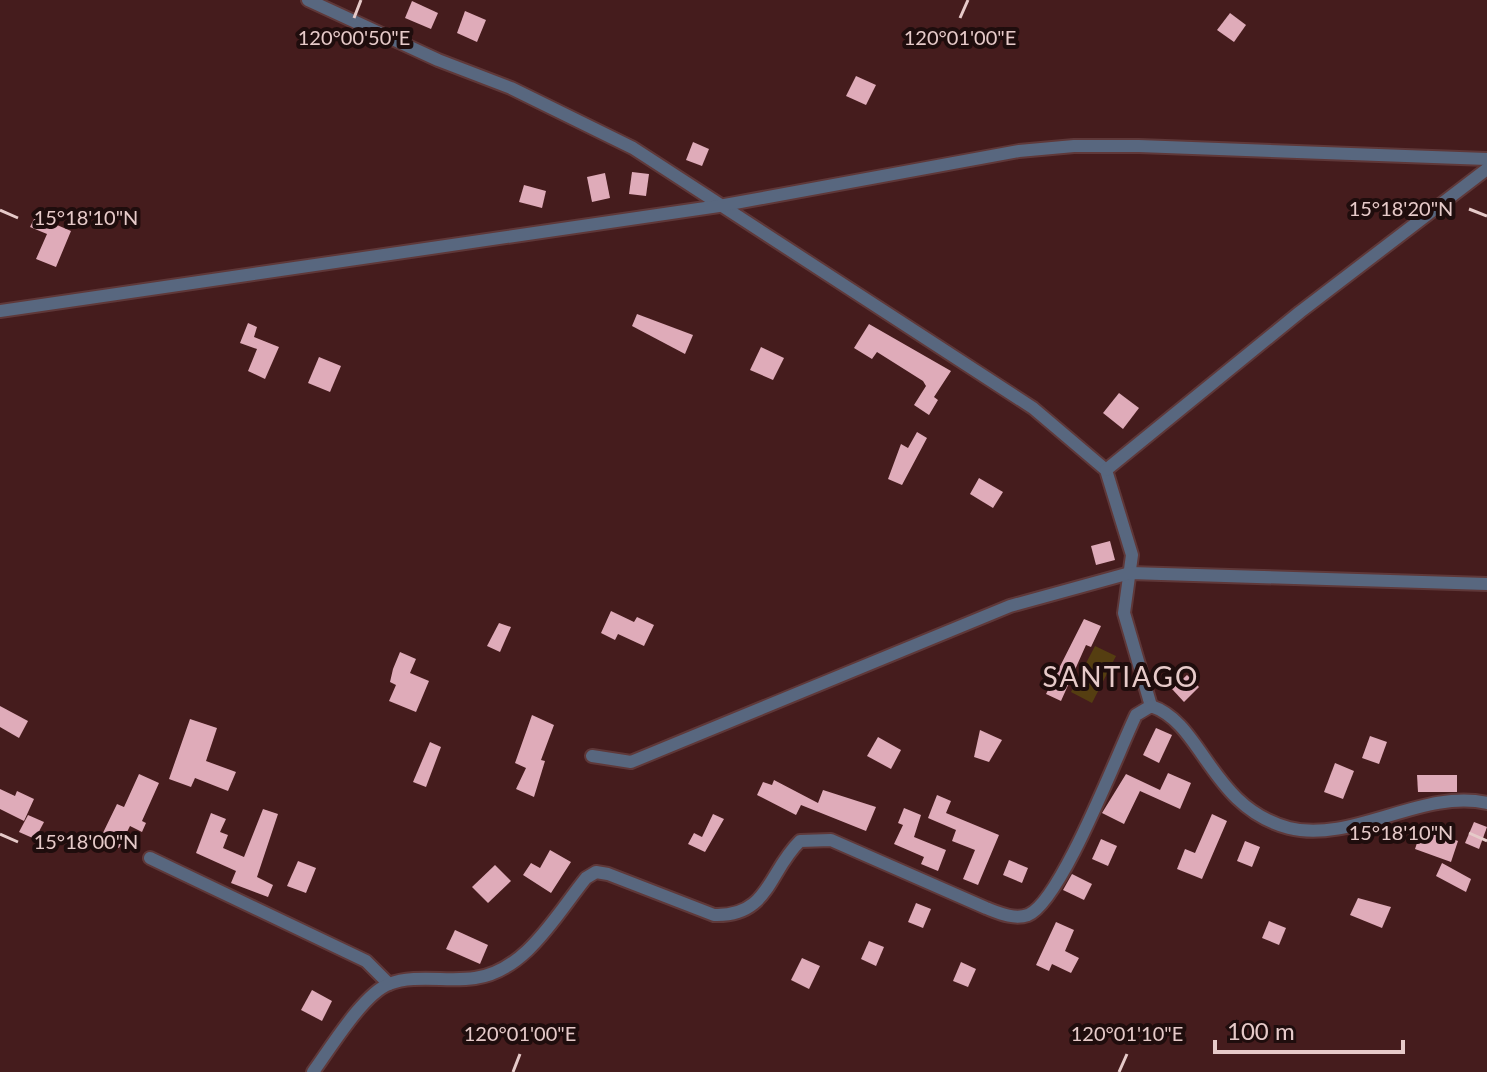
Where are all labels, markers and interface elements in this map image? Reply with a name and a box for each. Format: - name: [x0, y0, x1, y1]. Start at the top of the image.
- text: 120°00'50"E: [298, 25, 410, 49]
- text: 120°01'00"E: [904, 25, 1016, 49]
- text: 15°18'20"N: [1349, 196, 1453, 220]
- text: 15°18'10"N: [34, 205, 138, 229]
- district label: SANTIAGO: [1043, 659, 1199, 693]
- text: 15°18'10"N: [1349, 820, 1453, 844]
- text: 15°18'00"N: [34, 829, 138, 853]
- scale bar: [1215, 1004, 1403, 1054]
- text: 100 m: [1227, 1016, 1295, 1045]
- text: 120°01'00"E: [464, 1021, 576, 1045]
- text: 120°01'10"E: [1071, 1021, 1183, 1045]

